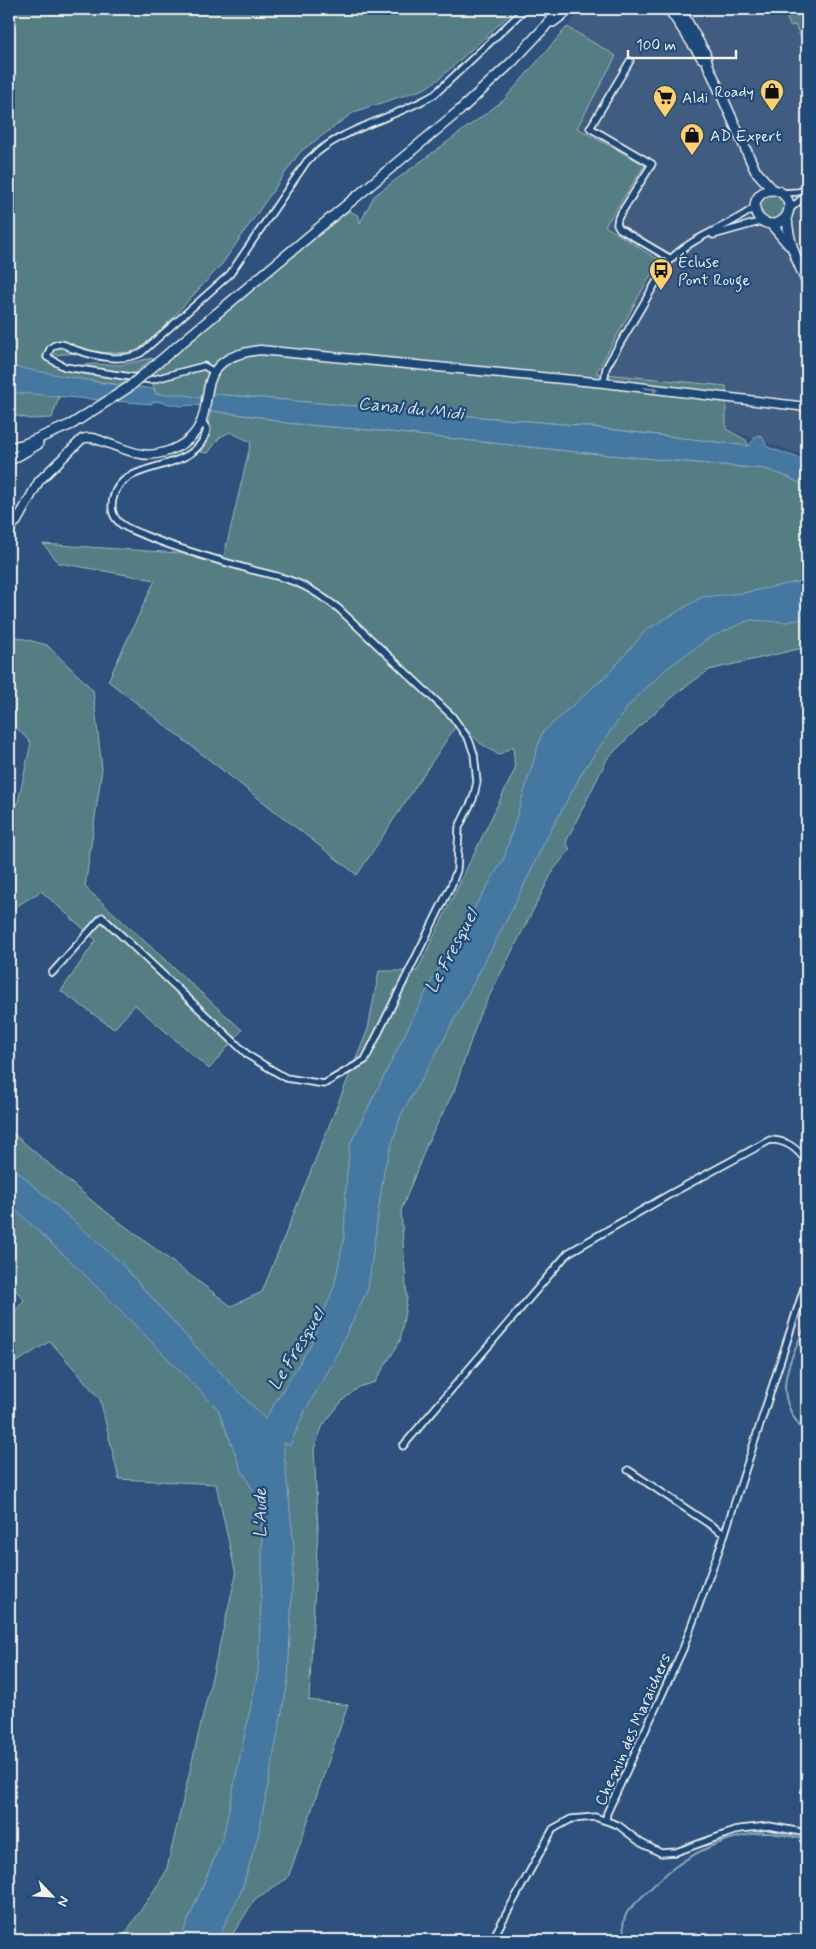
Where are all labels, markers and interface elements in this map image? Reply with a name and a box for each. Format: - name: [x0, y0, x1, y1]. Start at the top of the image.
- scale bar: [628, 28, 736, 60]
- text: 100 m: [636, 36, 676, 56]
- shop icon: Roady: [759, 78, 785, 112]
- place label: Roady: [715, 82, 754, 103]
- supermarket icon: Aldi: [652, 84, 678, 118]
- place label: Aldi: [682, 88, 708, 109]
- shop icon: AD Expert: [679, 122, 705, 156]
- place label: AD Expert: [710, 126, 782, 147]
- place label: Écluse Pont Rouge: [678, 252, 750, 292]
- bus stop icon: Écluse Pont Rouge: [648, 257, 674, 291]
- one-way arrow: [644, 385, 660, 393]
- water label: Canal du Midi: [357, 392, 467, 427]
- water label: Le Fresquel: [420, 903, 485, 998]
- water label: Le Fresquel: [263, 1302, 332, 1395]
- water label: L'Aude: [249, 1488, 273, 1538]
- street label: Chemin des Maraichers: [590, 1650, 677, 1809]
- north arrow: [28, 1872, 78, 1922]
- text: N: [53, 1893, 73, 1909]

